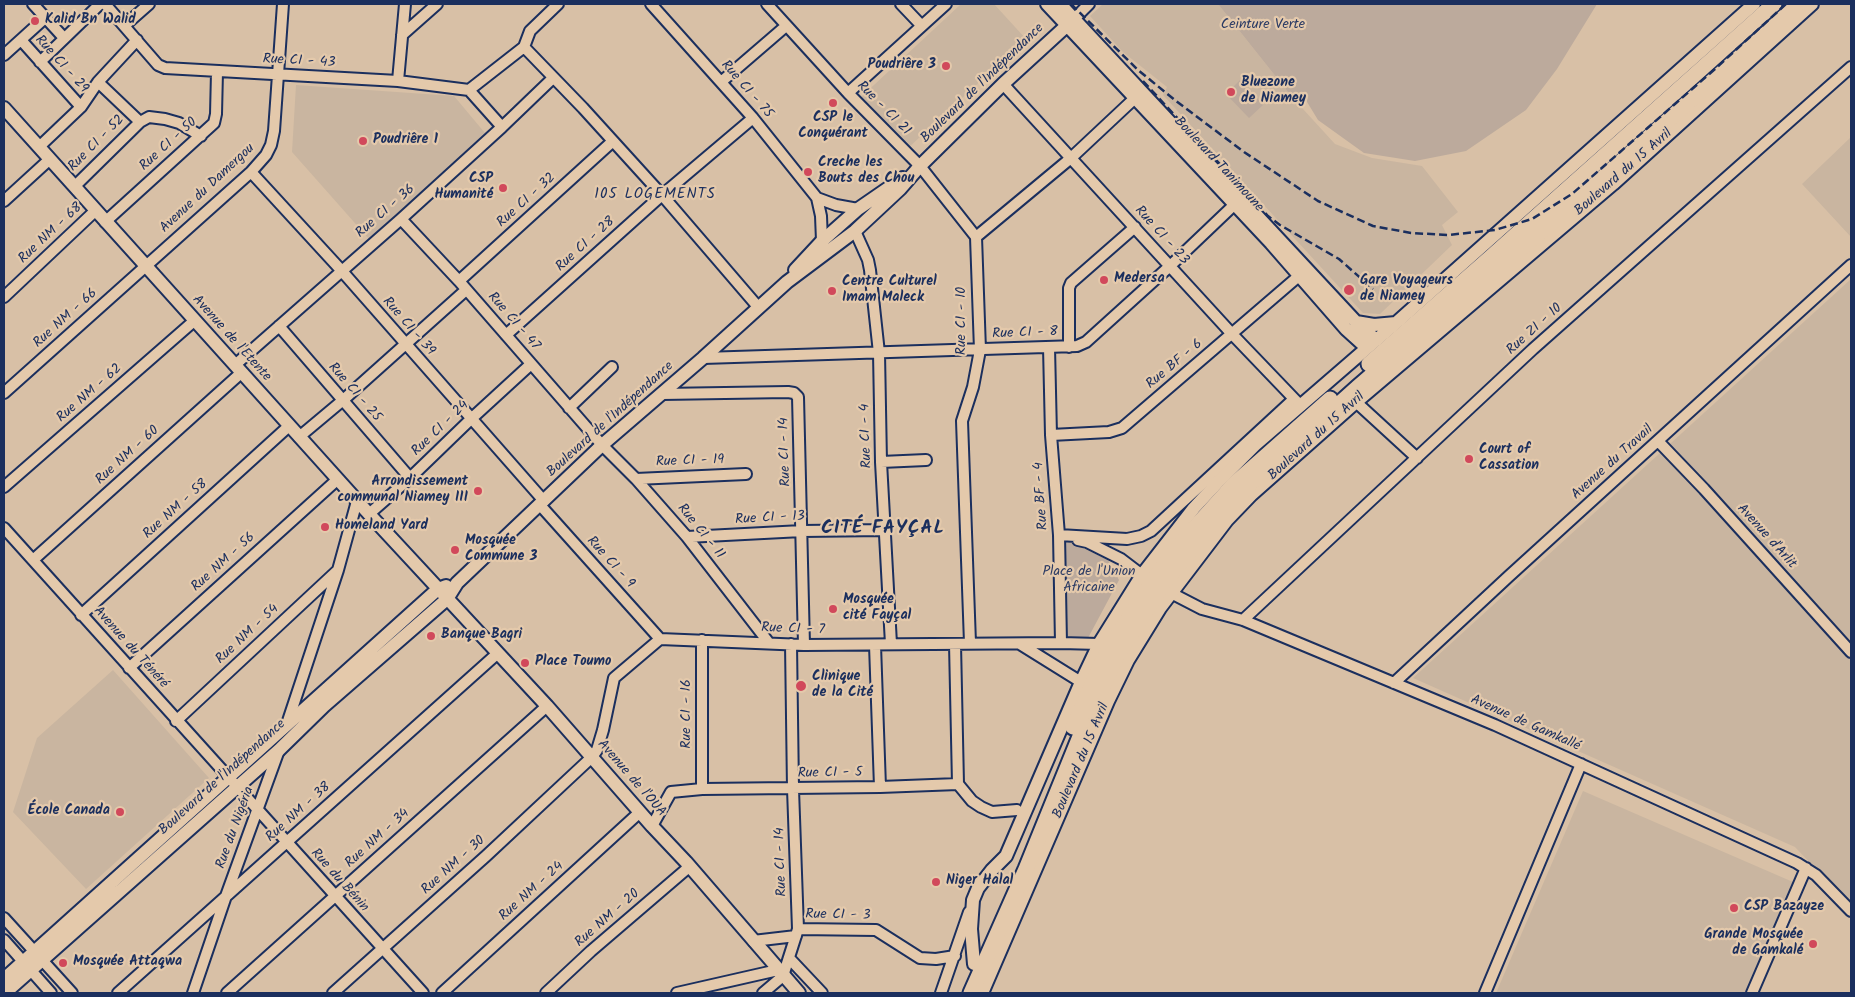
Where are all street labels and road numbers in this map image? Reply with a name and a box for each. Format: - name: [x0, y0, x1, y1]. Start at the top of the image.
- street label: Boulevard de l'Indépendance: [918, 21, 1048, 147]
- street label: Rue CI - 29: [31, 33, 91, 97]
- street label: Rue CI - 43: [262, 52, 336, 72]
- street label: Rue CI - 75: [716, 58, 776, 122]
- street label: Rue - CI 21: [852, 78, 914, 140]
- street label: Rue CI - 52: [65, 112, 129, 176]
- street label: Boulevard Tanimoune: [1169, 114, 1267, 216]
- street label: Rue CI - 50: [137, 115, 201, 175]
- street label: Boulevard du 15 Avril: [1572, 126, 1676, 220]
- street label: Avenue du Damergou: [157, 141, 259, 237]
- street label: Rue CI - 32: [494, 170, 560, 232]
- street label: Rue CI - 36: [353, 182, 419, 242]
- street label: Rue NM - 68: [16, 200, 86, 268]
- street label: Rue CI - 23: [1130, 203, 1192, 269]
- street label: Rue CI - 28: [553, 214, 619, 276]
- street label: Rue NM - 66: [30, 286, 102, 352]
- street label: Rue CI - 10: [955, 287, 971, 355]
- street label: Rue CI - 47: [483, 290, 543, 354]
- street label: Avenue de l'Etente: [188, 292, 274, 386]
- street label: Rue CI - 39: [378, 294, 438, 360]
- street label: Rue ZI - 10: [1504, 301, 1566, 359]
- street label: Rue CI - 8: [992, 324, 1058, 344]
- street label: Rue BF - 6: [1143, 337, 1207, 393]
- street label: Boulevard de l'Indépendance: [544, 359, 678, 481]
- street label: Rue CI - 25: [324, 360, 384, 426]
- street label: Rue NM - 62: [54, 361, 126, 427]
- street label: Boulevard du 15 Avril: [1265, 389, 1369, 485]
- street label: Rue CI - 24: [409, 398, 473, 460]
- street label: Rue CI - 4: [857, 403, 877, 469]
- street label: Rue CI - 14: [776, 417, 796, 487]
- street label: Avenue du Travail: [1569, 422, 1657, 504]
- street label: Rue NM - 60: [93, 423, 163, 489]
- street label: Rue CI - 19: [656, 452, 724, 472]
- street label: Rue BF - 4: [1031, 461, 1053, 531]
- street label: Rue NM - 58: [140, 477, 212, 543]
- street label: Rue CI - 11: [673, 501, 727, 563]
- street label: Avenue d'Arlit: [1733, 501, 1799, 573]
- street label: Rue CI - 13: [735, 509, 805, 529]
- street label: Rue NM - 56: [189, 530, 259, 596]
- street label: Rue CI - 9: [582, 534, 638, 592]
- street label: Rue NM - 54: [213, 601, 283, 669]
- street label: Avenue du Ténéré: [89, 604, 171, 692]
- street label: Rue CI - 7: [761, 620, 825, 640]
- street label: Rue CI - 16: [680, 679, 696, 749]
- street label: Avenue de Gamkallé: [1468, 692, 1582, 756]
- street label: Boulevard du 15 Avril: [1050, 701, 1114, 821]
- street label: Boulevard de l'Indépendance: [156, 717, 290, 839]
- street label: Avenue de l'OUA: [593, 737, 669, 821]
- street label: Rue CI - 5: [797, 765, 863, 783]
- street label: Rue NM - 38: [263, 780, 335, 846]
- street label: Rue du Nigéria: [213, 785, 259, 871]
- street label: Rue NM - 34: [342, 806, 414, 872]
- street label: Rue CI - 14: [772, 827, 792, 897]
- street label: Rue NM - 30: [419, 833, 489, 899]
- street label: Rue du Bénin: [306, 846, 372, 916]
- street label: Rue NM - 24: [496, 859, 568, 925]
- street label: Rue NM - 20: [572, 886, 644, 952]
- street label: Rue CI - 3: [805, 907, 871, 925]

